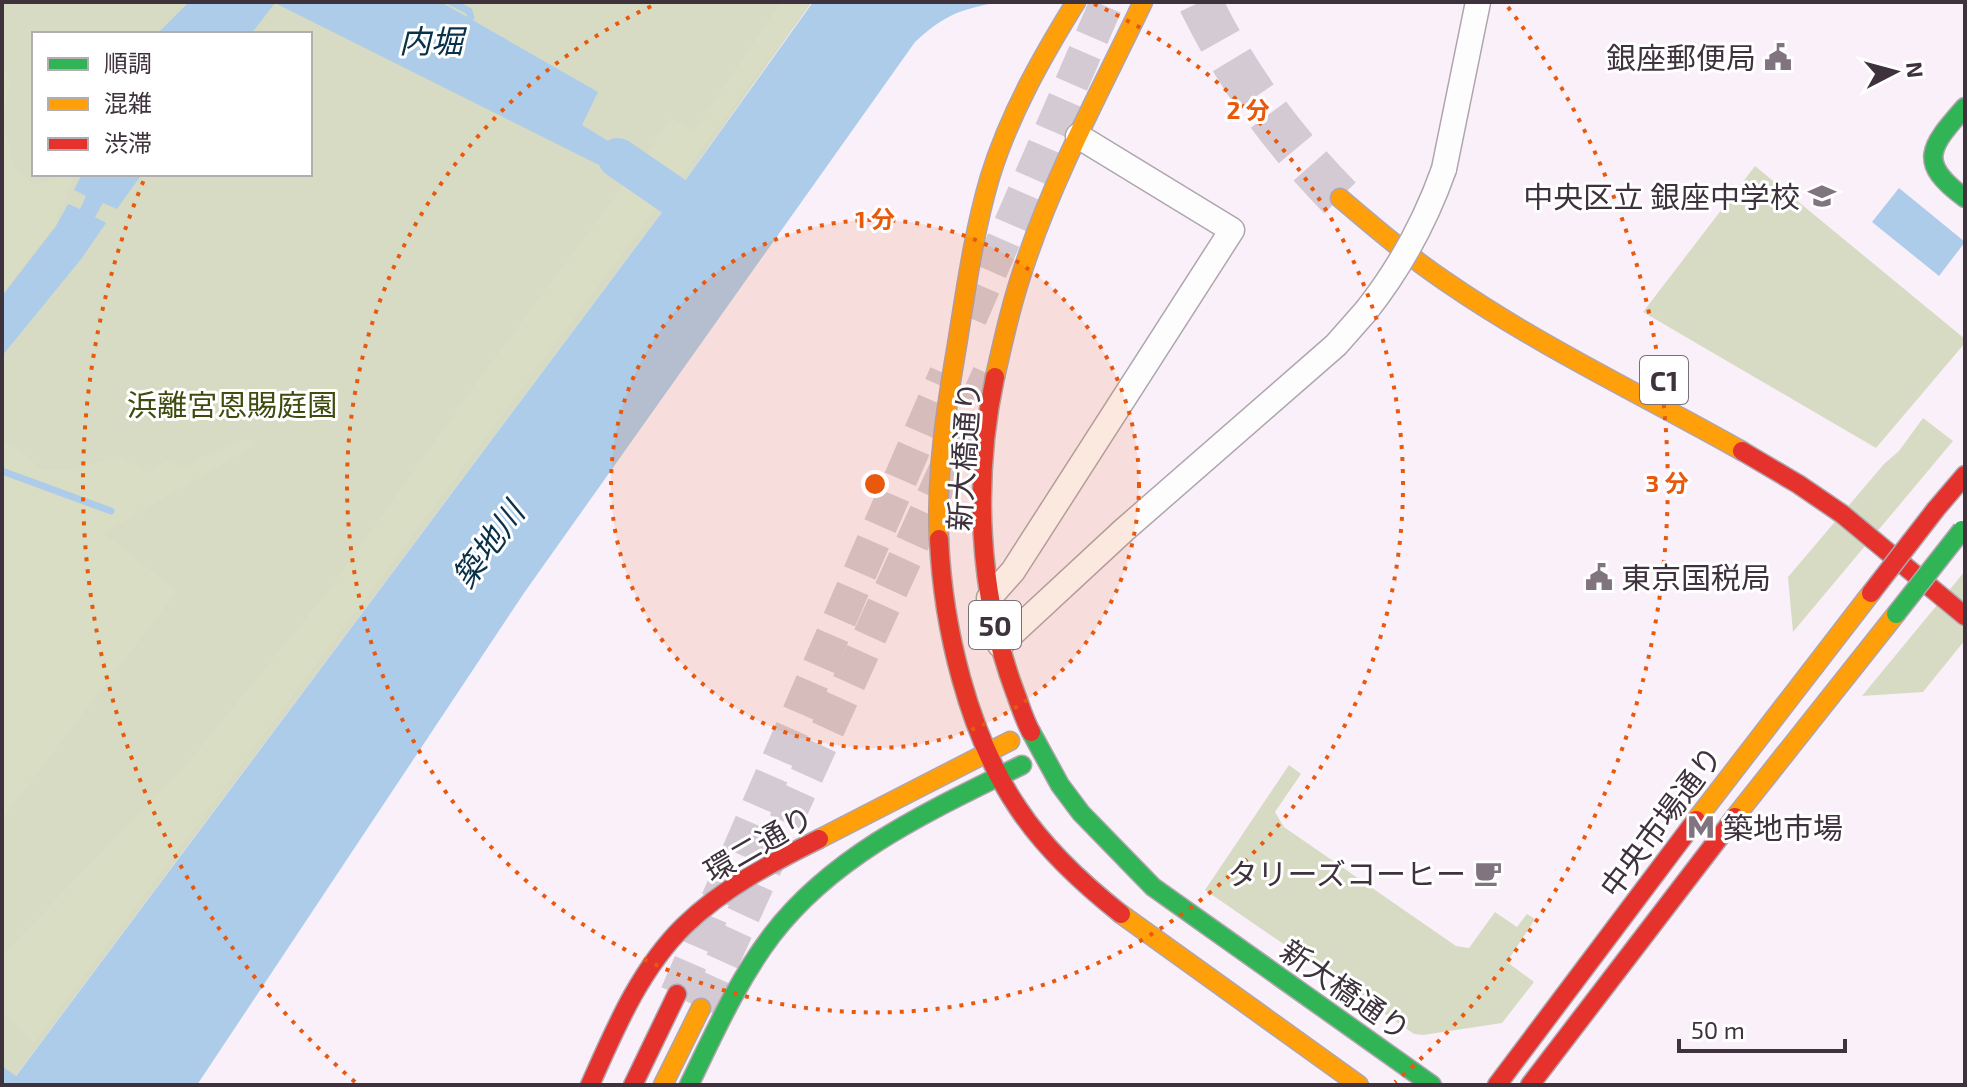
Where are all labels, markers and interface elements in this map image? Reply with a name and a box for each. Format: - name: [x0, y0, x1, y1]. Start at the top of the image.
- water label: 内堀: [399, 21, 468, 59]
- legend: [32, 32, 312, 176]
- north arrow: [1855, 32, 1935, 112]
- place label: 銀座郵便局: [1606, 39, 1756, 75]
- public building icon: 銀座郵便局: [1763, 42, 1793, 72]
- text: 順調: [104, 48, 152, 77]
- text: N: [1902, 61, 1930, 79]
- text: 混雑: [104, 88, 152, 117]
- text: 2 分: [1226, 95, 1270, 124]
- text: 渋滞: [104, 128, 152, 157]
- place label: 中央区立 銀座中学校: [1523, 178, 1800, 214]
- school or university icon: 中央区立 銀座中学校: [1807, 181, 1837, 211]
- text: 1 分: [855, 204, 895, 233]
- road number: C1: [1640, 356, 1688, 404]
- street label: 新大橋通り: [940, 380, 986, 532]
- park label: 浜離宮恩賜庭園: [127, 386, 337, 422]
- text: 3 分: [1646, 468, 1688, 497]
- centre of rings: [861, 470, 889, 498]
- water label: 築地川: [443, 492, 532, 594]
- place label: 東京国税局: [1621, 559, 1771, 595]
- public building icon: 東京国税局: [1584, 562, 1614, 592]
- road number: 50: [969, 601, 1021, 649]
- street label: 中央市場通り: [1591, 738, 1729, 904]
- street label: 環二通り: [697, 797, 819, 889]
- place label: 築地市場: [1723, 809, 1843, 845]
- metro station icon: 築地市場: [1686, 812, 1716, 842]
- place label: タリーズコーヒー: [1228, 855, 1466, 891]
- cafe icon: タリーズコーヒー: [1473, 858, 1503, 888]
- street label: 新大橋通り: [1274, 931, 1418, 1047]
- scale bar: [1679, 1003, 1845, 1053]
- text: 50 m: [1691, 1015, 1745, 1044]

